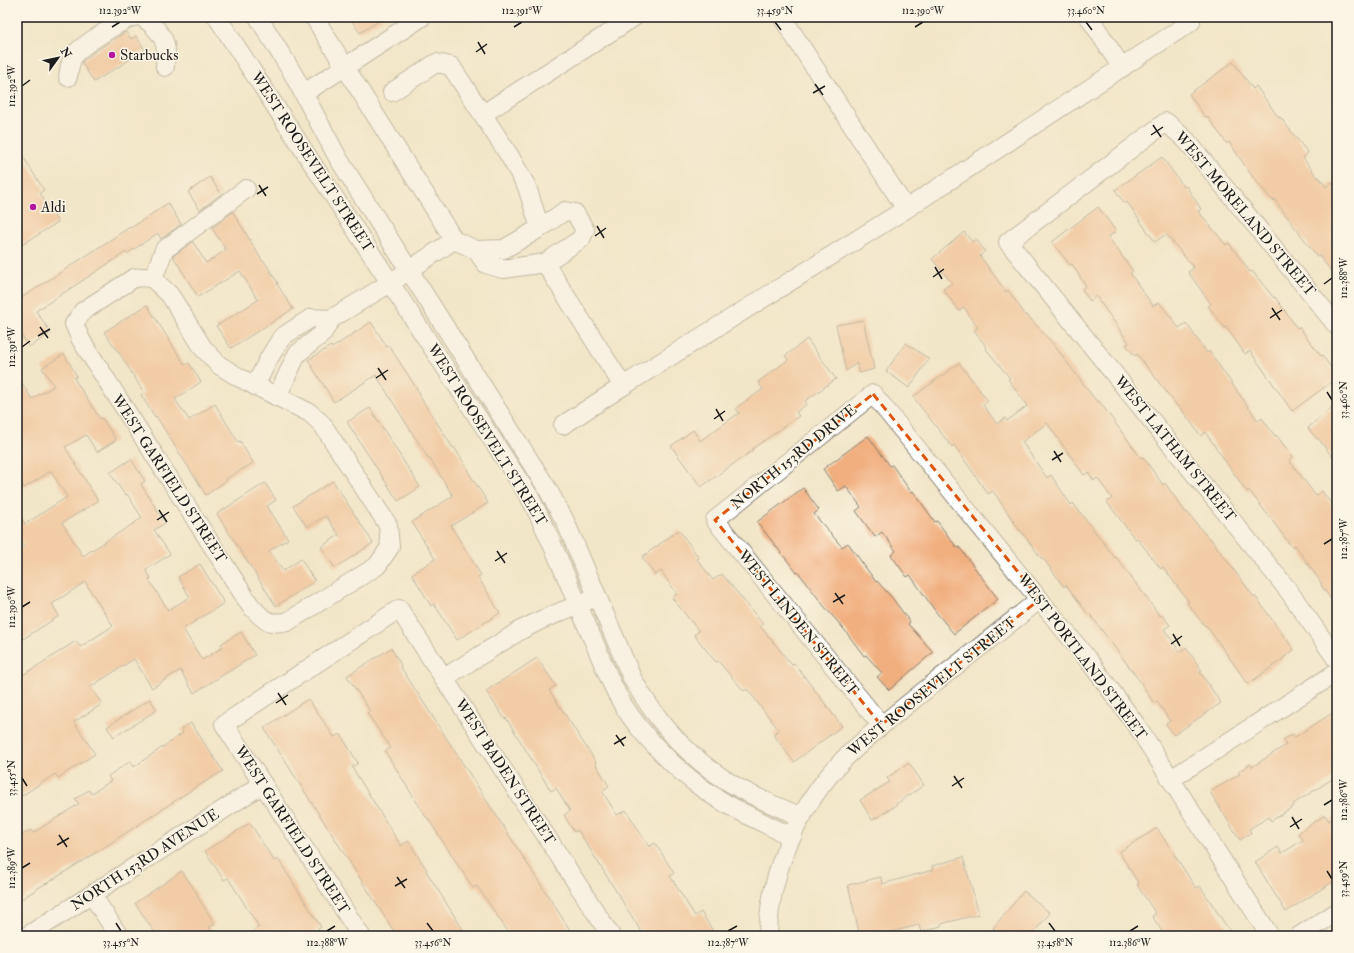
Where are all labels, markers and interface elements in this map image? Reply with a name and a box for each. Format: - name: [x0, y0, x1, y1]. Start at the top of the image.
- text: 112.392°W: [99, 5, 142, 17]
- text: 112.391°W: [502, 5, 543, 17]
- text: 33.459°N: [756, 5, 794, 17]
- text: 112.390°W: [902, 5, 945, 17]
- text: 33.460°N: [1067, 5, 1105, 17]
- north arrow: [38, 38, 78, 78]
- text: N: [57, 44, 75, 61]
- place label: Starbucks: [120, 46, 178, 65]
- marker: Starbucks: [107, 50, 117, 60]
- text: 112.392°W: [6, 64, 18, 107]
- street label: WEST ROOSEVELT STREET: [246, 67, 377, 256]
- street label: WEST MORELAND STREET: [1170, 127, 1319, 300]
- place label: Aldi: [40, 198, 66, 217]
- marker: Aldi: [28, 202, 38, 212]
- text: 112.388°W: [1338, 257, 1350, 299]
- text: 112.391°W: [6, 326, 18, 367]
- street label: WEST ROOSEVELT STREET: [422, 340, 551, 530]
- street label: WEST LATHAM STREET: [1110, 371, 1240, 526]
- text: 33.460°N: [1338, 381, 1350, 419]
- street label: WEST GARFIELD STREET: [107, 390, 231, 567]
- street label: NORTH 153RD DRIVE: [727, 400, 861, 514]
- text: 112.387°W: [1338, 518, 1350, 559]
- street label: WEST LINDEN STREET: [733, 546, 862, 699]
- street label: WEST PORTLAND STREET: [1013, 569, 1151, 744]
- text: 112.390°W: [6, 585, 18, 628]
- street label: WEST ROOSEVELT STREET: [843, 613, 1020, 761]
- street label: WEST BADEN STREET: [450, 694, 559, 849]
- street label: WEST GARFIELD STREET: [230, 741, 354, 918]
- text: 33.455°N: [6, 760, 18, 796]
- text: 112.386°W: [1338, 778, 1350, 821]
- street label: NORTH 153RD AVENUE: [67, 805, 223, 915]
- text: 112.389°W: [6, 846, 18, 889]
- text: 33.459°N: [1338, 860, 1350, 898]
- text: 33.455°N: [103, 937, 139, 949]
- text: 112.388°W: [306, 937, 348, 949]
- text: 33.456°N: [414, 937, 452, 949]
- text: 112.387°W: [708, 937, 749, 949]
- text: 33.458°N: [1037, 937, 1073, 949]
- text: 112.386°W: [1109, 937, 1152, 949]

